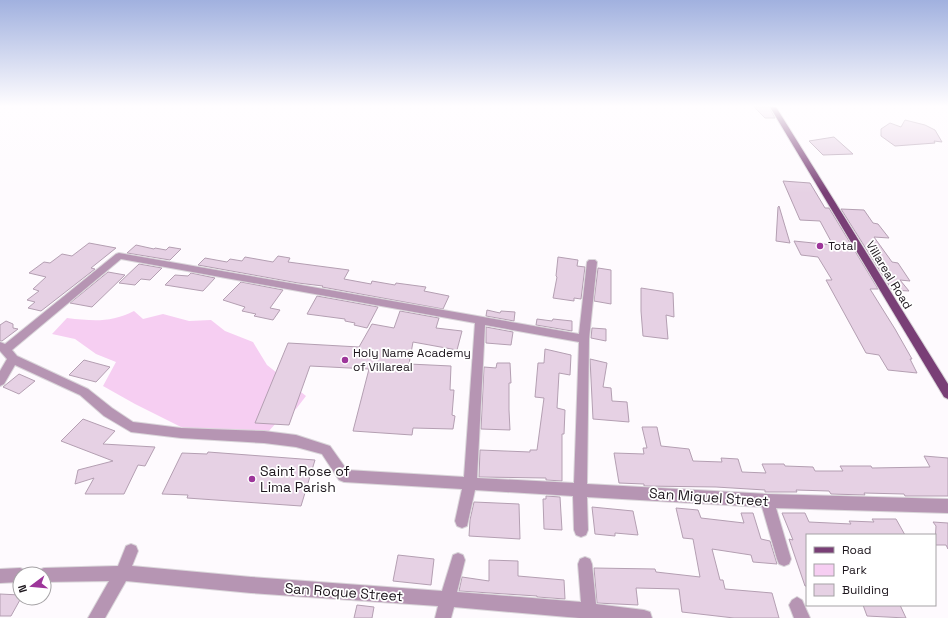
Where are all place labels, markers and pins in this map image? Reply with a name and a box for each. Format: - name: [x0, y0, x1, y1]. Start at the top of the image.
- place label: Total: [828, 238, 856, 254]
- marker: Total: [815, 241, 825, 251]
- place label: Holy Name Academy of Villareal: [353, 345, 471, 375]
- marker: Holy Name Academy of Villareal: [340, 355, 350, 365]
- place label: Saint Rose of Lima Parish: [260, 462, 350, 496]
- marker: Saint Rose of Lima Parish: [247, 474, 257, 484]

